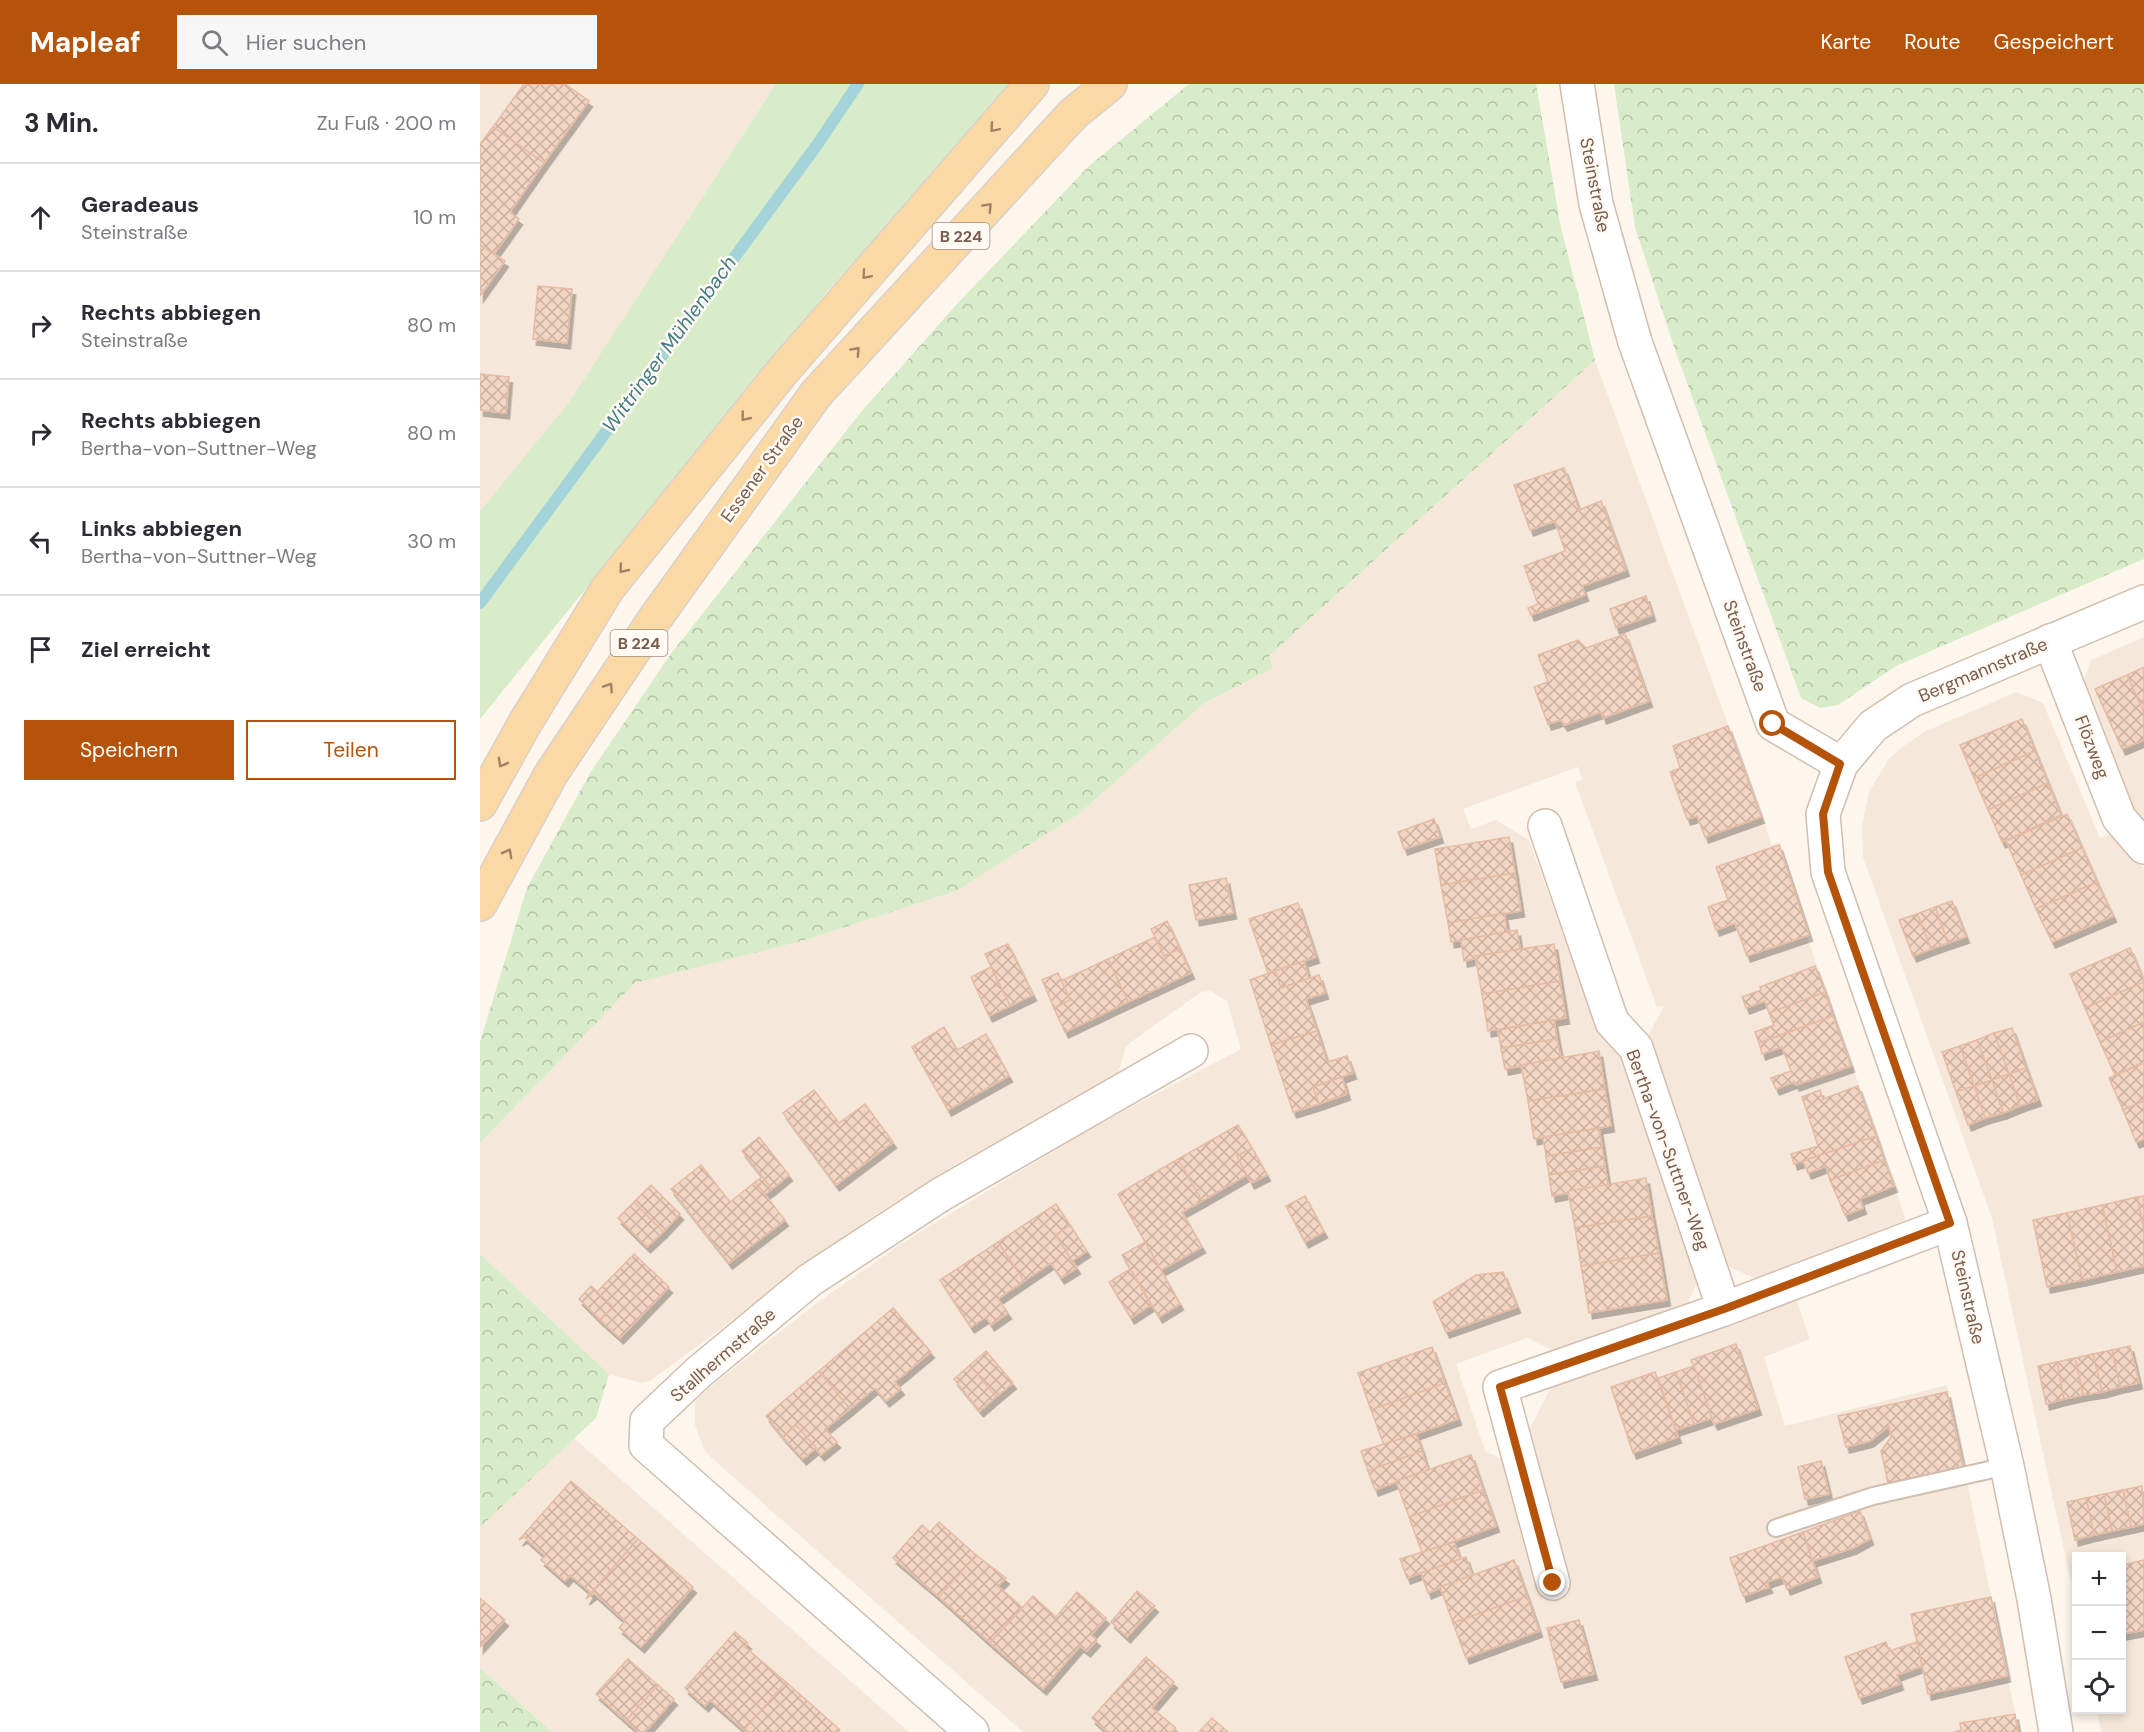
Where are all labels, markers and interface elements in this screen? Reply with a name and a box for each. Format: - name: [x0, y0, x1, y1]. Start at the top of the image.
- search box: [177, 15, 597, 69]
- text: Mapleaf: [30, 24, 141, 61]
- icon: search: [198, 26, 231, 59]
- text: Hier suchen: [246, 28, 366, 57]
- text: Karte: [1820, 28, 1871, 56]
- text: Route: [1904, 28, 1960, 56]
- text: Gespeichert: [1993, 28, 2114, 56]
- text: 3 Min.: [24, 106, 99, 140]
- text: Zu Fuß · 200 m: [317, 110, 456, 136]
- one-way arrow: [990, 121, 1001, 132]
- street label: Steinstraße: [1574, 136, 1616, 234]
- text: Geradeaus: [81, 190, 199, 219]
- icon: ahead: [24, 201, 57, 234]
- one-way arrow: [981, 203, 992, 214]
- text: 10 m: [413, 204, 456, 230]
- text: Steinstraße: [81, 219, 188, 245]
- road number: B 224: [932, 223, 990, 249]
- water label: Wittringer Mühlenbach: [596, 251, 742, 437]
- one-way arrow: [862, 268, 873, 279]
- text: Rechts abbiegen: [81, 298, 261, 327]
- icon: right: [24, 309, 57, 342]
- text: 80 m: [407, 312, 456, 338]
- text: Steinstraße: [81, 327, 188, 353]
- one-way arrow: [849, 347, 860, 357]
- text: Rechts abbiegen: [81, 406, 261, 435]
- street label: Essener Straße: [715, 411, 809, 527]
- one-way arrow: [742, 411, 753, 422]
- icon: right: [24, 417, 57, 450]
- text: 80 m: [407, 420, 456, 446]
- text: Bertha-von-Suttner-Weg: [81, 435, 317, 461]
- text: Links abbiegen: [81, 514, 242, 543]
- icon: left: [24, 525, 57, 558]
- text: 30 m: [407, 528, 456, 554]
- text: Bertha-von-Suttner-Weg: [81, 543, 317, 569]
- one-way arrow: [619, 562, 630, 573]
- street label: Steinstraße: [1717, 597, 1773, 695]
- road number: B 224: [610, 630, 668, 656]
- street label: Bergmannstraße: [1915, 632, 2051, 708]
- icon: arrive: [24, 633, 57, 666]
- text: Ziel erreicht: [81, 635, 211, 664]
- one-way arrow: [602, 683, 614, 693]
- route start: [1759, 710, 1785, 736]
- street label: Flözweg: [2069, 712, 2115, 782]
- button: Speichern: [24, 720, 234, 780]
- button: Teilen: [246, 720, 456, 780]
- one-way arrow: [498, 757, 509, 767]
- one-way arrow: [501, 849, 512, 859]
- street label: Bertha-von-Suttner-Weg: [1620, 1046, 1716, 1254]
- street label: Steinstraße: [1945, 1247, 1991, 1347]
- street label: Stallhermstraße: [665, 1302, 781, 1408]
- map controls: [2072, 1552, 2126, 1714]
- button: +: [2072, 1552, 2126, 1606]
- route end: [1539, 1569, 1565, 1595]
- button: −: [2072, 1606, 2126, 1660]
- button: locate: [2072, 1660, 2126, 1714]

